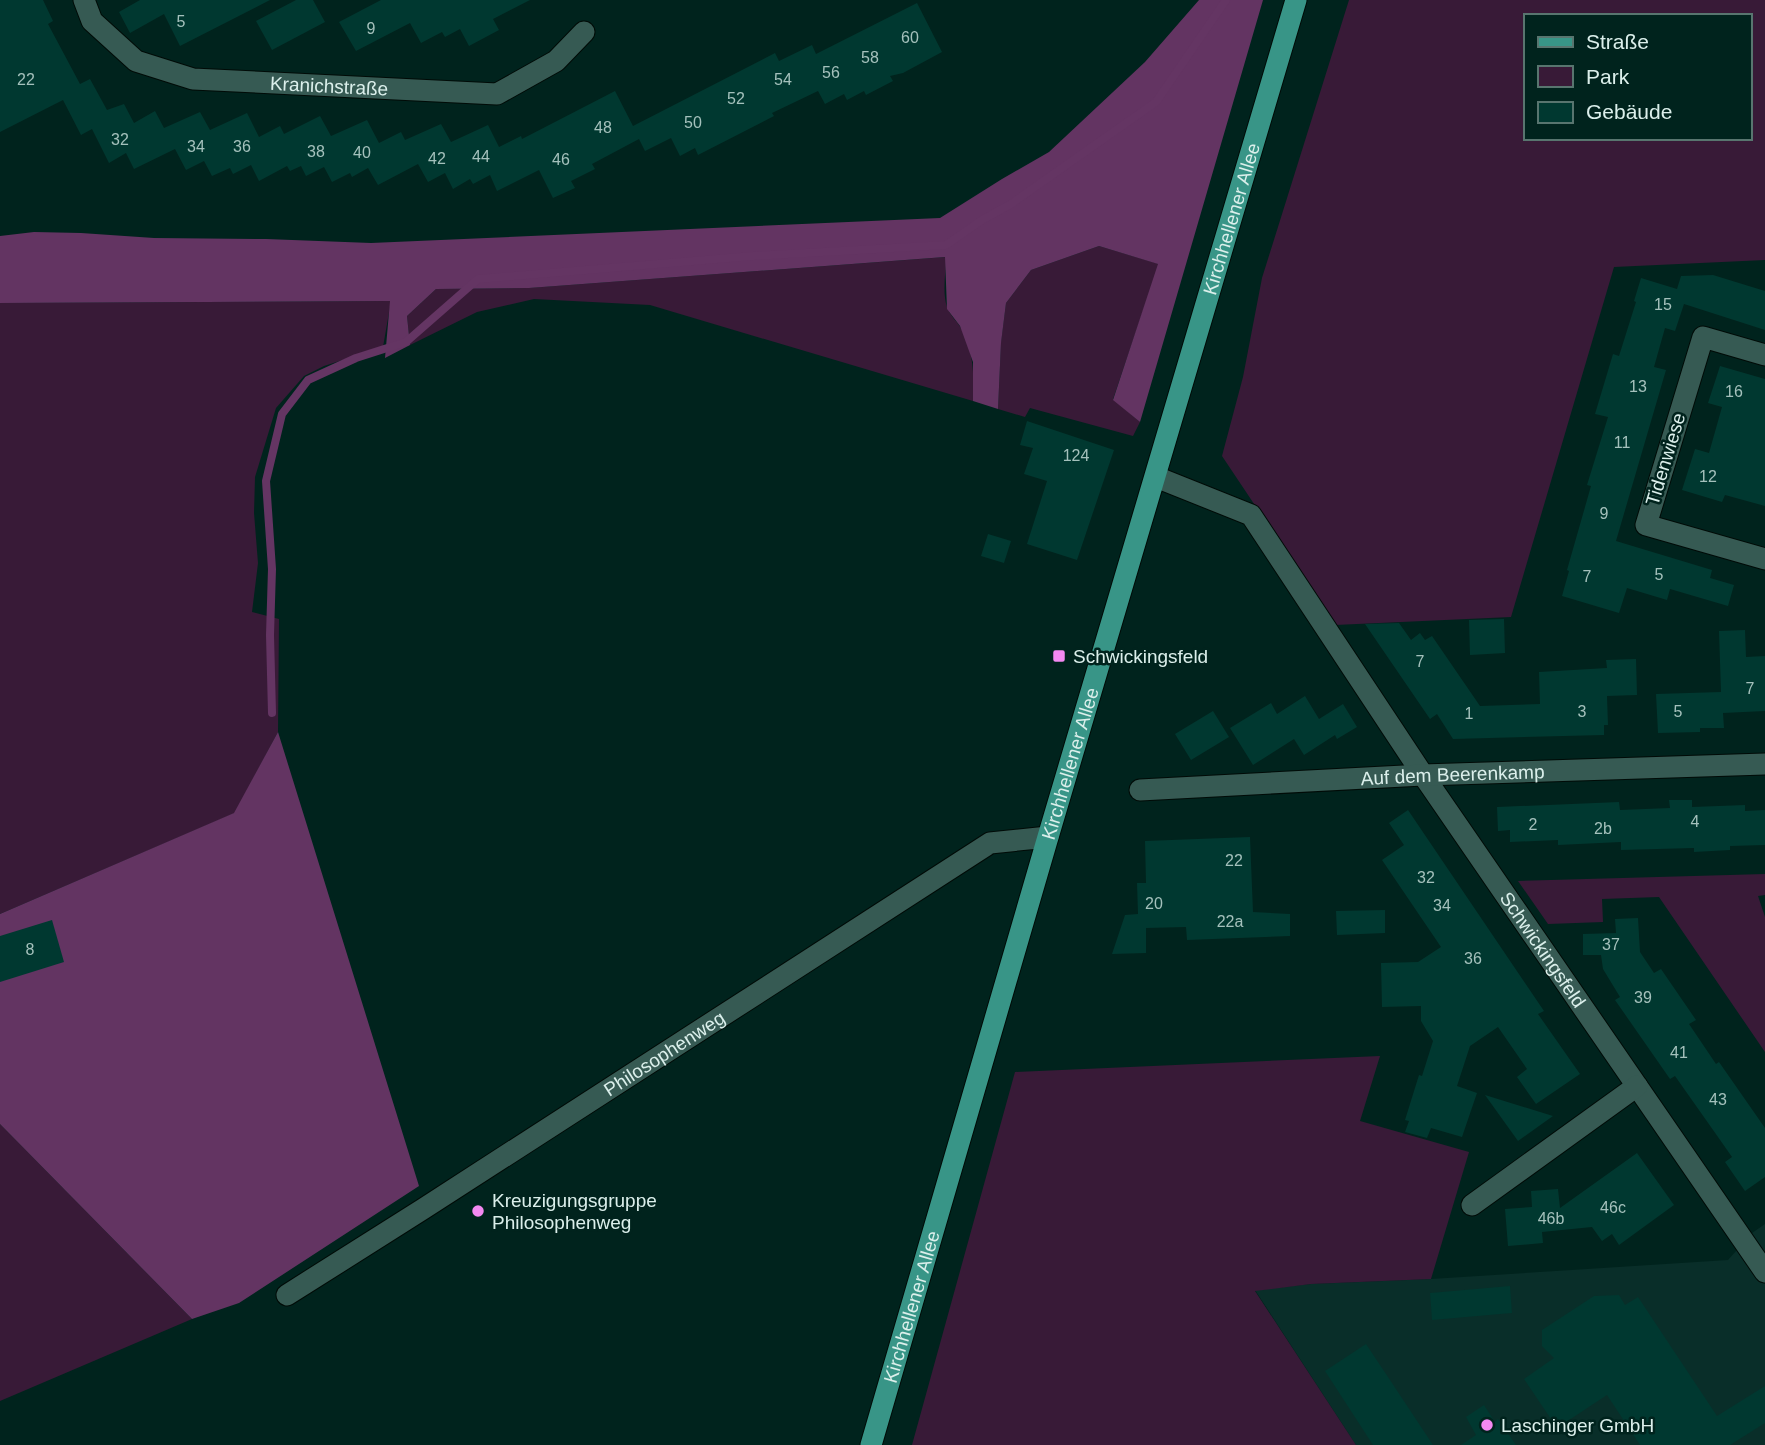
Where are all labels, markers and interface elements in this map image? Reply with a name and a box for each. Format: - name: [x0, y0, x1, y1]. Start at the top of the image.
- house number: 5: [177, 13, 186, 30]
- legend: [1524, 14, 1751, 140]
- house number: 9: [367, 20, 376, 37]
- house number: 60: [901, 29, 919, 46]
- text: Straße: [1586, 30, 1649, 53]
- house number: 58: [861, 49, 879, 66]
- house number: 56: [822, 64, 840, 81]
- text: Park: [1586, 65, 1630, 88]
- house number: 22: [17, 71, 35, 88]
- house number: 54: [774, 71, 792, 88]
- street label: Kranichstraße: [269, 73, 389, 100]
- house number: 52: [727, 90, 745, 107]
- text: Gebäude: [1586, 100, 1672, 123]
- house number: 50: [684, 114, 702, 131]
- house number: 48: [594, 119, 612, 136]
- house number: 32: [111, 131, 129, 148]
- house number: 34: [187, 138, 205, 155]
- house number: 36: [233, 138, 251, 155]
- street label: Kirchhellener Allee: [1199, 140, 1264, 297]
- house number: 38: [307, 143, 325, 160]
- house number: 40: [353, 144, 371, 161]
- house number: 44: [472, 148, 490, 165]
- house number: 42: [428, 150, 446, 167]
- house number: 46: [552, 151, 570, 168]
- house number: 15: [1654, 296, 1672, 313]
- house number: 13: [1629, 378, 1647, 395]
- house number: 16: [1725, 383, 1743, 400]
- street label: Tidenwiese: [1641, 410, 1689, 508]
- house number: 11: [1614, 434, 1630, 451]
- house number: 124: [1063, 447, 1089, 464]
- house number: 12: [1699, 468, 1717, 485]
- house number: 9: [1600, 505, 1609, 522]
- house number: 5: [1655, 566, 1664, 583]
- house number: 7: [1583, 568, 1592, 585]
- place label: Schwickingsfeld: [1073, 646, 1208, 667]
- marker: Schwickingsfeld: [1051, 648, 1067, 664]
- house number: 7: [1416, 653, 1425, 670]
- house number: 7: [1746, 680, 1755, 697]
- street label: Kirchhellener Allee: [1038, 685, 1103, 842]
- house number: 3: [1578, 703, 1587, 720]
- house number: 5: [1674, 703, 1683, 720]
- house number: 1: [1465, 705, 1474, 722]
- street label: Auf dem Beerenkamp: [1360, 761, 1545, 789]
- house number: 4: [1691, 813, 1700, 830]
- house number: 2: [1529, 816, 1538, 833]
- house number: 2b: [1594, 820, 1612, 837]
- house number: 22: [1225, 852, 1243, 869]
- house number: 32: [1417, 869, 1435, 886]
- street label: Schwickingsfeld: [1496, 888, 1590, 1012]
- house number: 20: [1145, 895, 1163, 912]
- house number: 34: [1433, 897, 1451, 914]
- house number: 22a: [1217, 913, 1243, 930]
- house number: 37: [1602, 936, 1620, 953]
- house number: 8: [26, 941, 35, 958]
- house number: 36: [1464, 950, 1482, 967]
- house number: 39: [1634, 989, 1652, 1006]
- street label: Philosophenweg: [600, 1007, 729, 1100]
- house number: 41: [1670, 1044, 1688, 1061]
- house number: 43: [1709, 1091, 1727, 1108]
- place label: Kreuzigungsgruppe Philosophenweg: [492, 1190, 657, 1233]
- house number: 46c: [1600, 1199, 1626, 1216]
- marker: Kreuzigungsgruppe Philosophenweg: [470, 1203, 486, 1219]
- house number: 46b: [1538, 1210, 1564, 1227]
- street label: Kirchhellener Allee: [880, 1228, 944, 1385]
- place label: Laschinger GmbH: [1501, 1415, 1654, 1436]
- marker: Laschinger GmbH: [1479, 1417, 1495, 1433]

